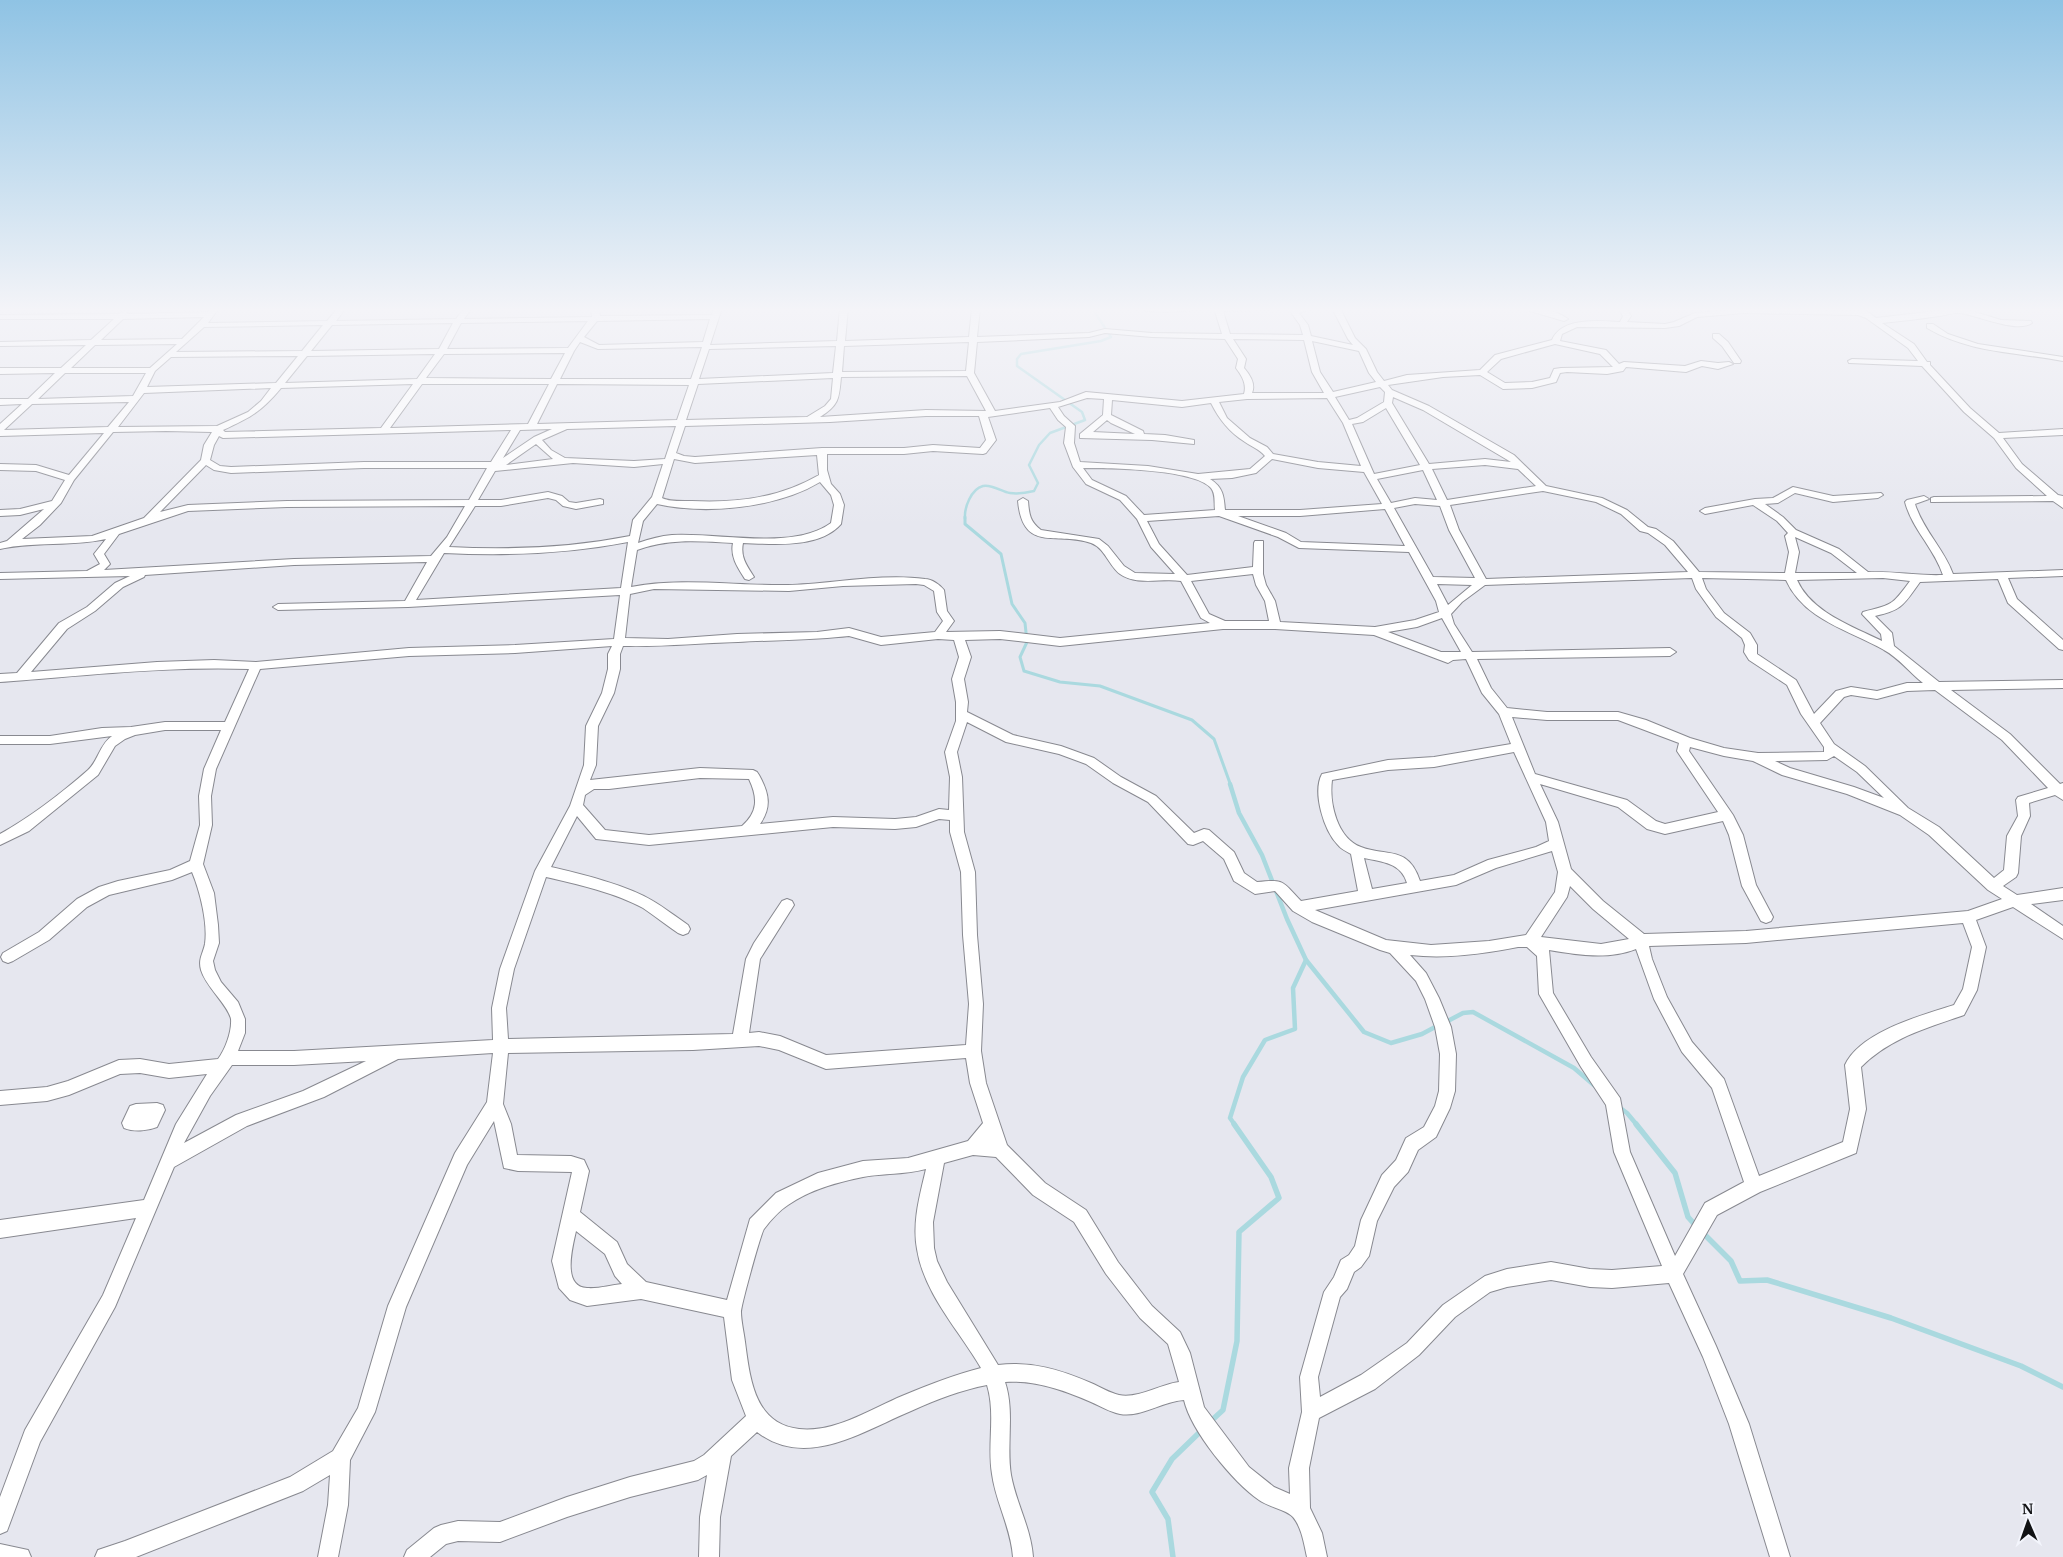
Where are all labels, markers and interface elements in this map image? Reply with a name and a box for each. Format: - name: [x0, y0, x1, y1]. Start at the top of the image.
- north arrow: [2003, 1497, 2053, 1547]
- text: N: [2022, 1500, 2033, 1518]

